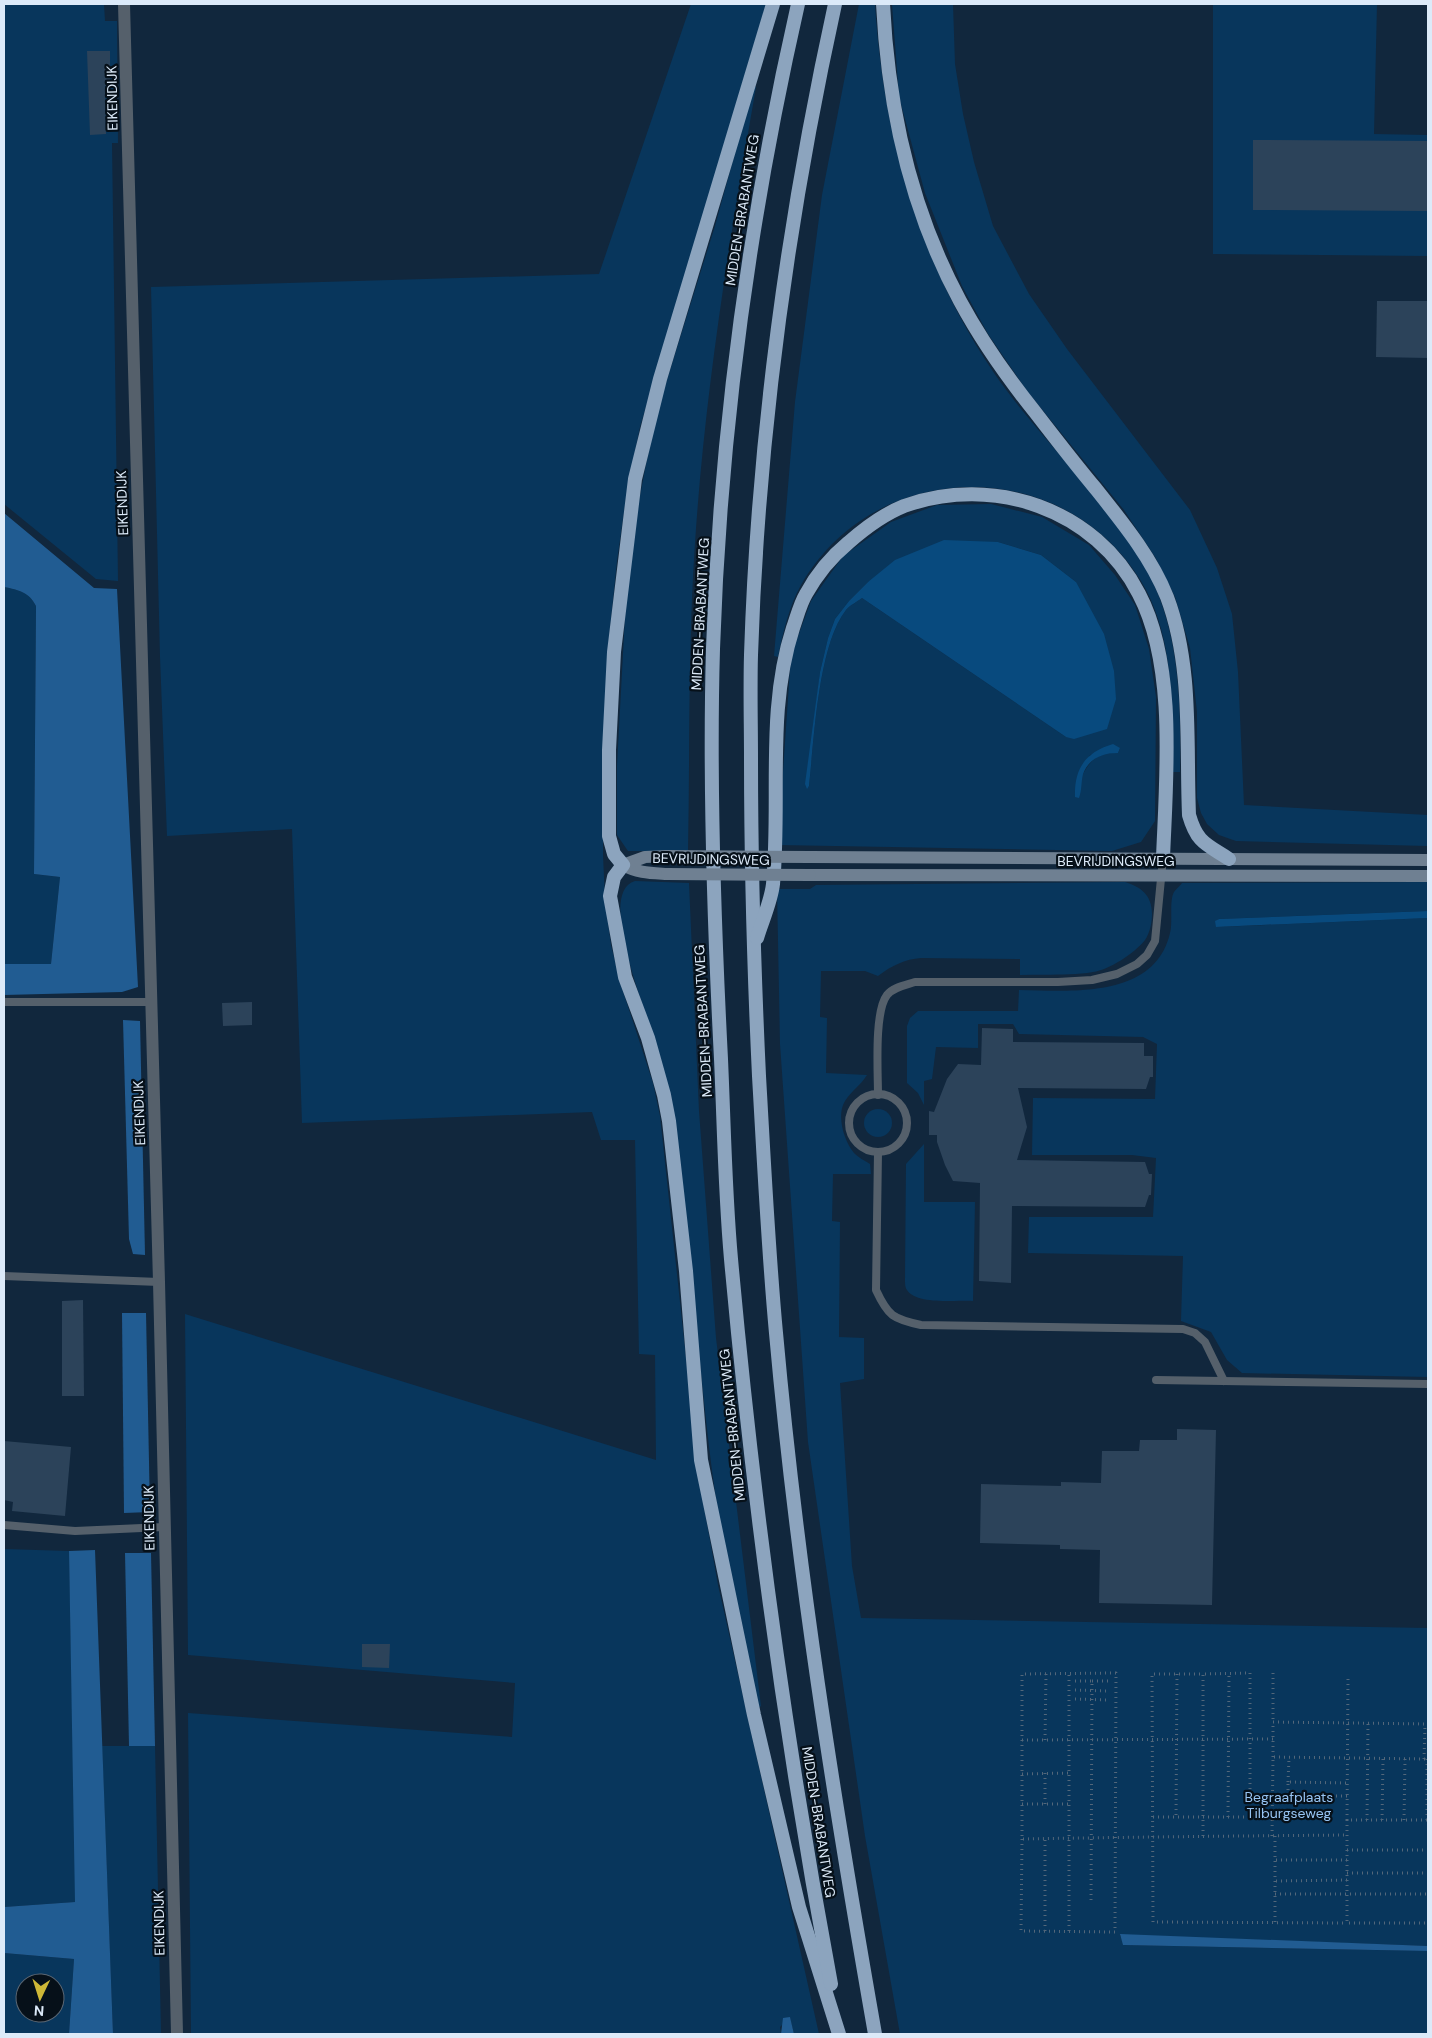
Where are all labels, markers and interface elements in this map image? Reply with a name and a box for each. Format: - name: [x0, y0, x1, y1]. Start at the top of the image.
- street label: EIKENDIJK: [102, 65, 122, 131]
- street label: MIDDEN-BRABANTWEG: [721, 133, 763, 287]
- street label: EIKENDIJK: [112, 470, 132, 536]
- street label: MIDDEN-BRABANTWEG: [687, 537, 713, 691]
- street label: BEVRIJDINGSWEG: [652, 849, 770, 869]
- street label: BEVRIJDINGSWEG: [1057, 852, 1175, 870]
- street label: MIDDEN-BRABANTWEG: [690, 944, 716, 1098]
- street label: EIKENDIJK: [129, 1080, 149, 1146]
- street label: MIDDEN-BRABANTWEG: [715, 1348, 749, 1502]
- street label: EIKENDIJK: [139, 1485, 159, 1551]
- street label: MIDDEN-BRABANTWEG: [798, 1745, 840, 1899]
- park label: Begraafplaats Tilburgseweg: [1245, 1788, 1333, 1822]
- street label: EIKENDIJK: [149, 1890, 169, 1956]
- north arrow: [15, 1973, 65, 2023]
- text: N: [33, 2002, 45, 2020]

